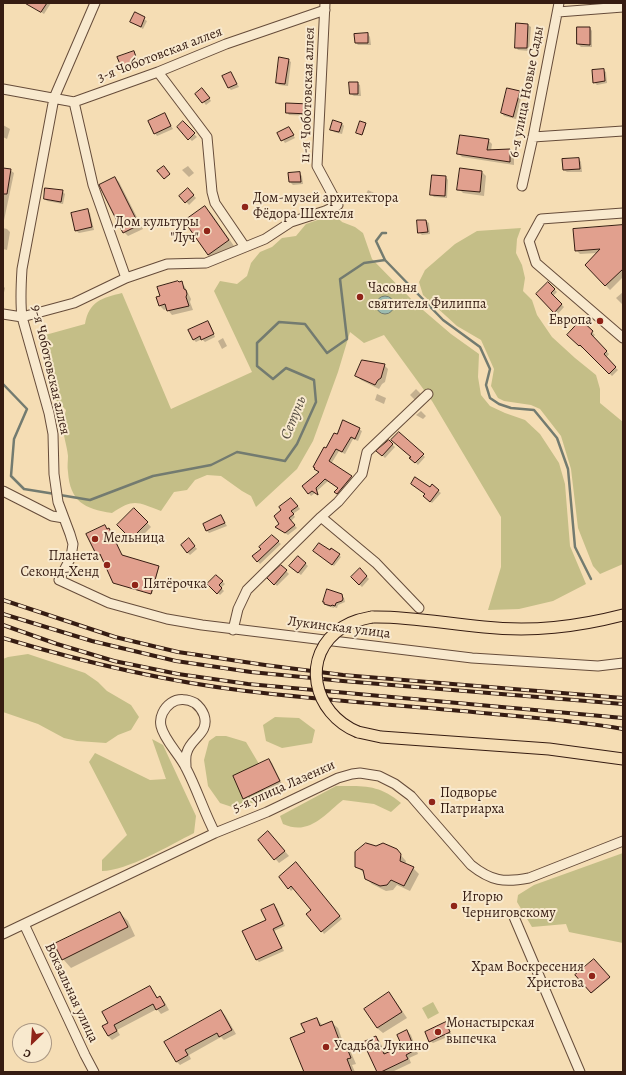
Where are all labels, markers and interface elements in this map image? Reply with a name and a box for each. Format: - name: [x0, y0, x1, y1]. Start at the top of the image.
- street label: 3-я Чоботовская аллея: [95, 23, 225, 87]
- street label: 6-я улица Новые Сады: [506, 25, 548, 159]
- street label: 11-я Чоботовская аллея: [297, 27, 319, 163]
- place label: Дом-музей архитектора Фёдора Шехтеля: [253, 191, 398, 224]
- marker: Дом-музей архитектора Фёдора Шехтеля: [240, 202, 250, 212]
- place label: Дом культуры "Луч": [115, 215, 199, 248]
- marker: Дом культуры "Луч": [202, 226, 212, 236]
- place label: Часовня святителя Филиппа: [368, 281, 487, 314]
- marker: Часовня святителя Филиппа: [355, 292, 365, 302]
- street label: 9-я Чоботовская аллея: [27, 303, 73, 437]
- place label: Европа: [549, 313, 592, 329]
- marker: Европа: [595, 316, 605, 326]
- water label: Сетунь: [277, 394, 311, 442]
- place label: Мельница: [103, 531, 165, 547]
- marker: Мельница: [90, 534, 100, 544]
- place label: Планета Секонд-Хенд: [20, 549, 99, 582]
- marker: Планета Секонд-Хенд: [102, 560, 112, 570]
- place label: Пятёрочка: [143, 577, 207, 593]
- marker: Пятёрочка: [130, 580, 140, 590]
- street label: Лукинская улица: [287, 613, 391, 643]
- street label: 5-я улица Лазенки: [230, 757, 338, 817]
- place label: Подворье Патриарха: [440, 786, 504, 818]
- marker: Подворье Патриарха: [427, 797, 437, 807]
- place label: Игорю Черниговскому: [462, 890, 556, 922]
- marker: Игорю Черниговскому: [449, 901, 459, 911]
- street label: Вокзальная улица: [41, 941, 101, 1045]
- place label: Храм Воскресения Христова: [471, 960, 584, 992]
- marker: Храм Воскресения Христова: [587, 971, 597, 981]
- place label: Монастырская выпечка: [446, 1016, 535, 1048]
- north arrow: [12, 1023, 52, 1063]
- marker: Монастырская выпечка: [433, 1027, 443, 1037]
- place label: Усадьба Лукино: [334, 1039, 429, 1055]
- marker: Усадьба Лукино: [321, 1042, 331, 1052]
- text: С: [21, 1045, 33, 1062]

